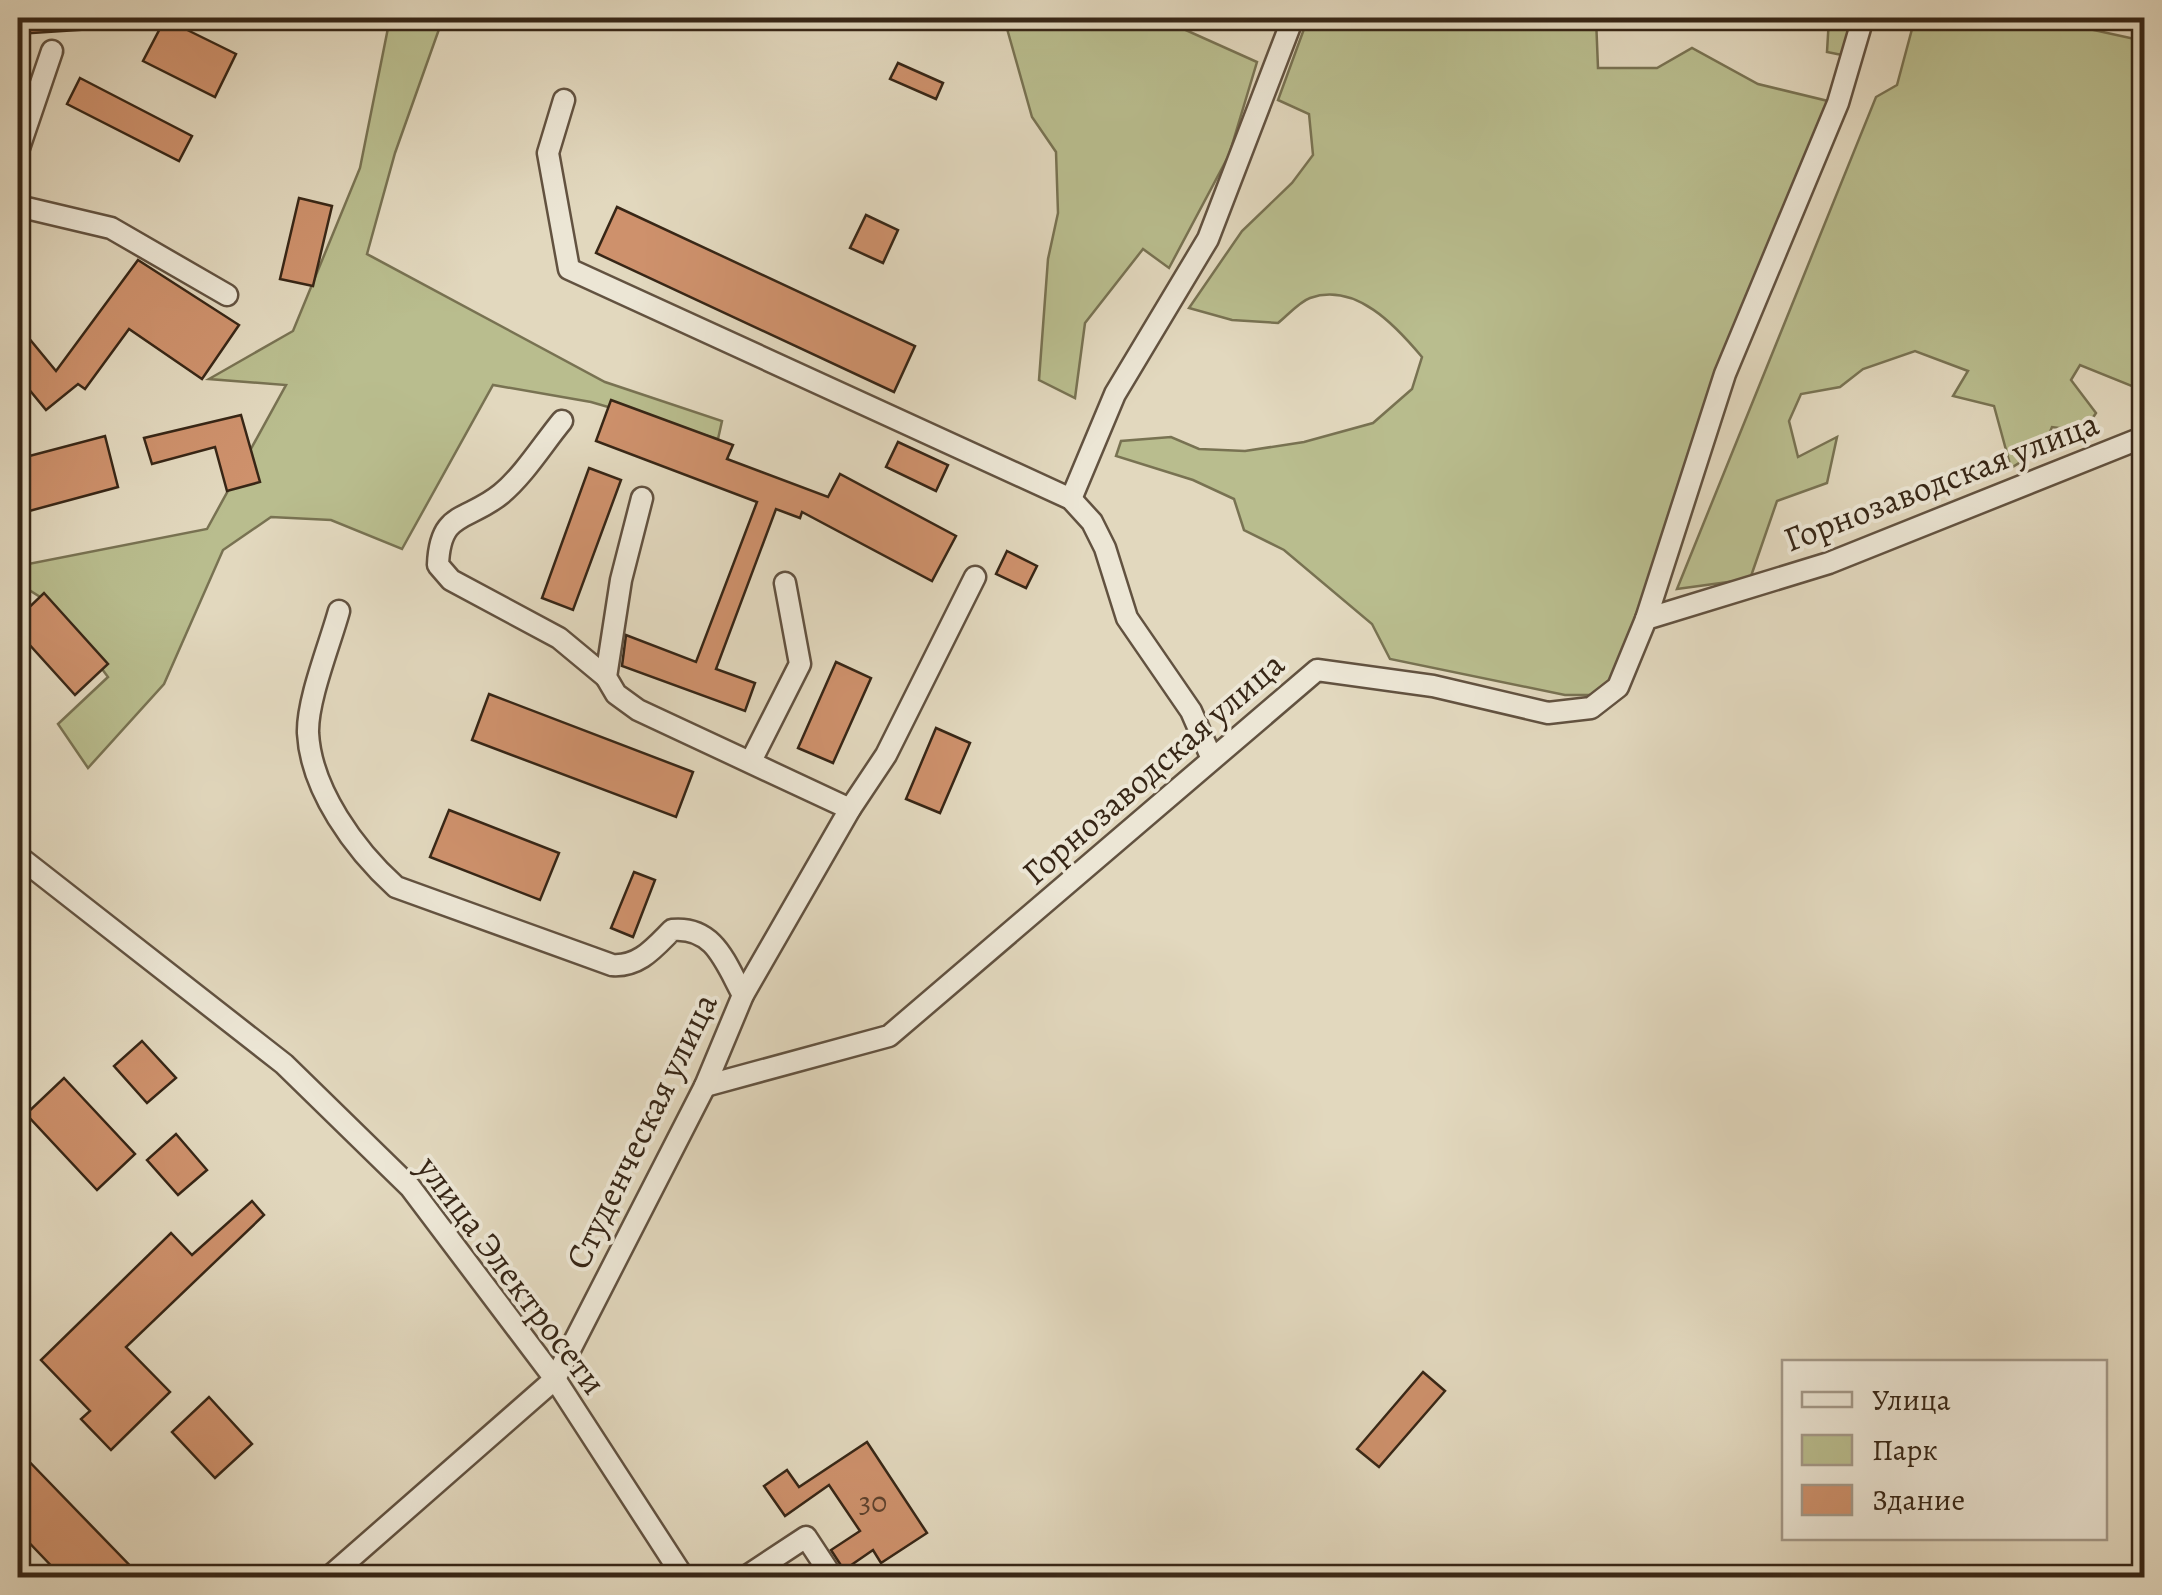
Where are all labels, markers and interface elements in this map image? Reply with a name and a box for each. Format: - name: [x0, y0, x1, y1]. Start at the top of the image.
- street label: Горнозаводская улица: [1777, 399, 2105, 563]
- street label: Горнозаводская улица: [1011, 640, 1295, 896]
- street label: Студенческая улица: [553, 985, 729, 1277]
- street label: улица Электросети: [406, 1145, 618, 1404]
- legend: [1782, 1360, 2107, 1540]
- text: Улица: [1872, 1380, 1951, 1420]
- text: Парк: [1872, 1430, 1938, 1470]
- text: Здание: [1872, 1480, 1965, 1520]
- house number: 30: [859, 1482, 887, 1522]

